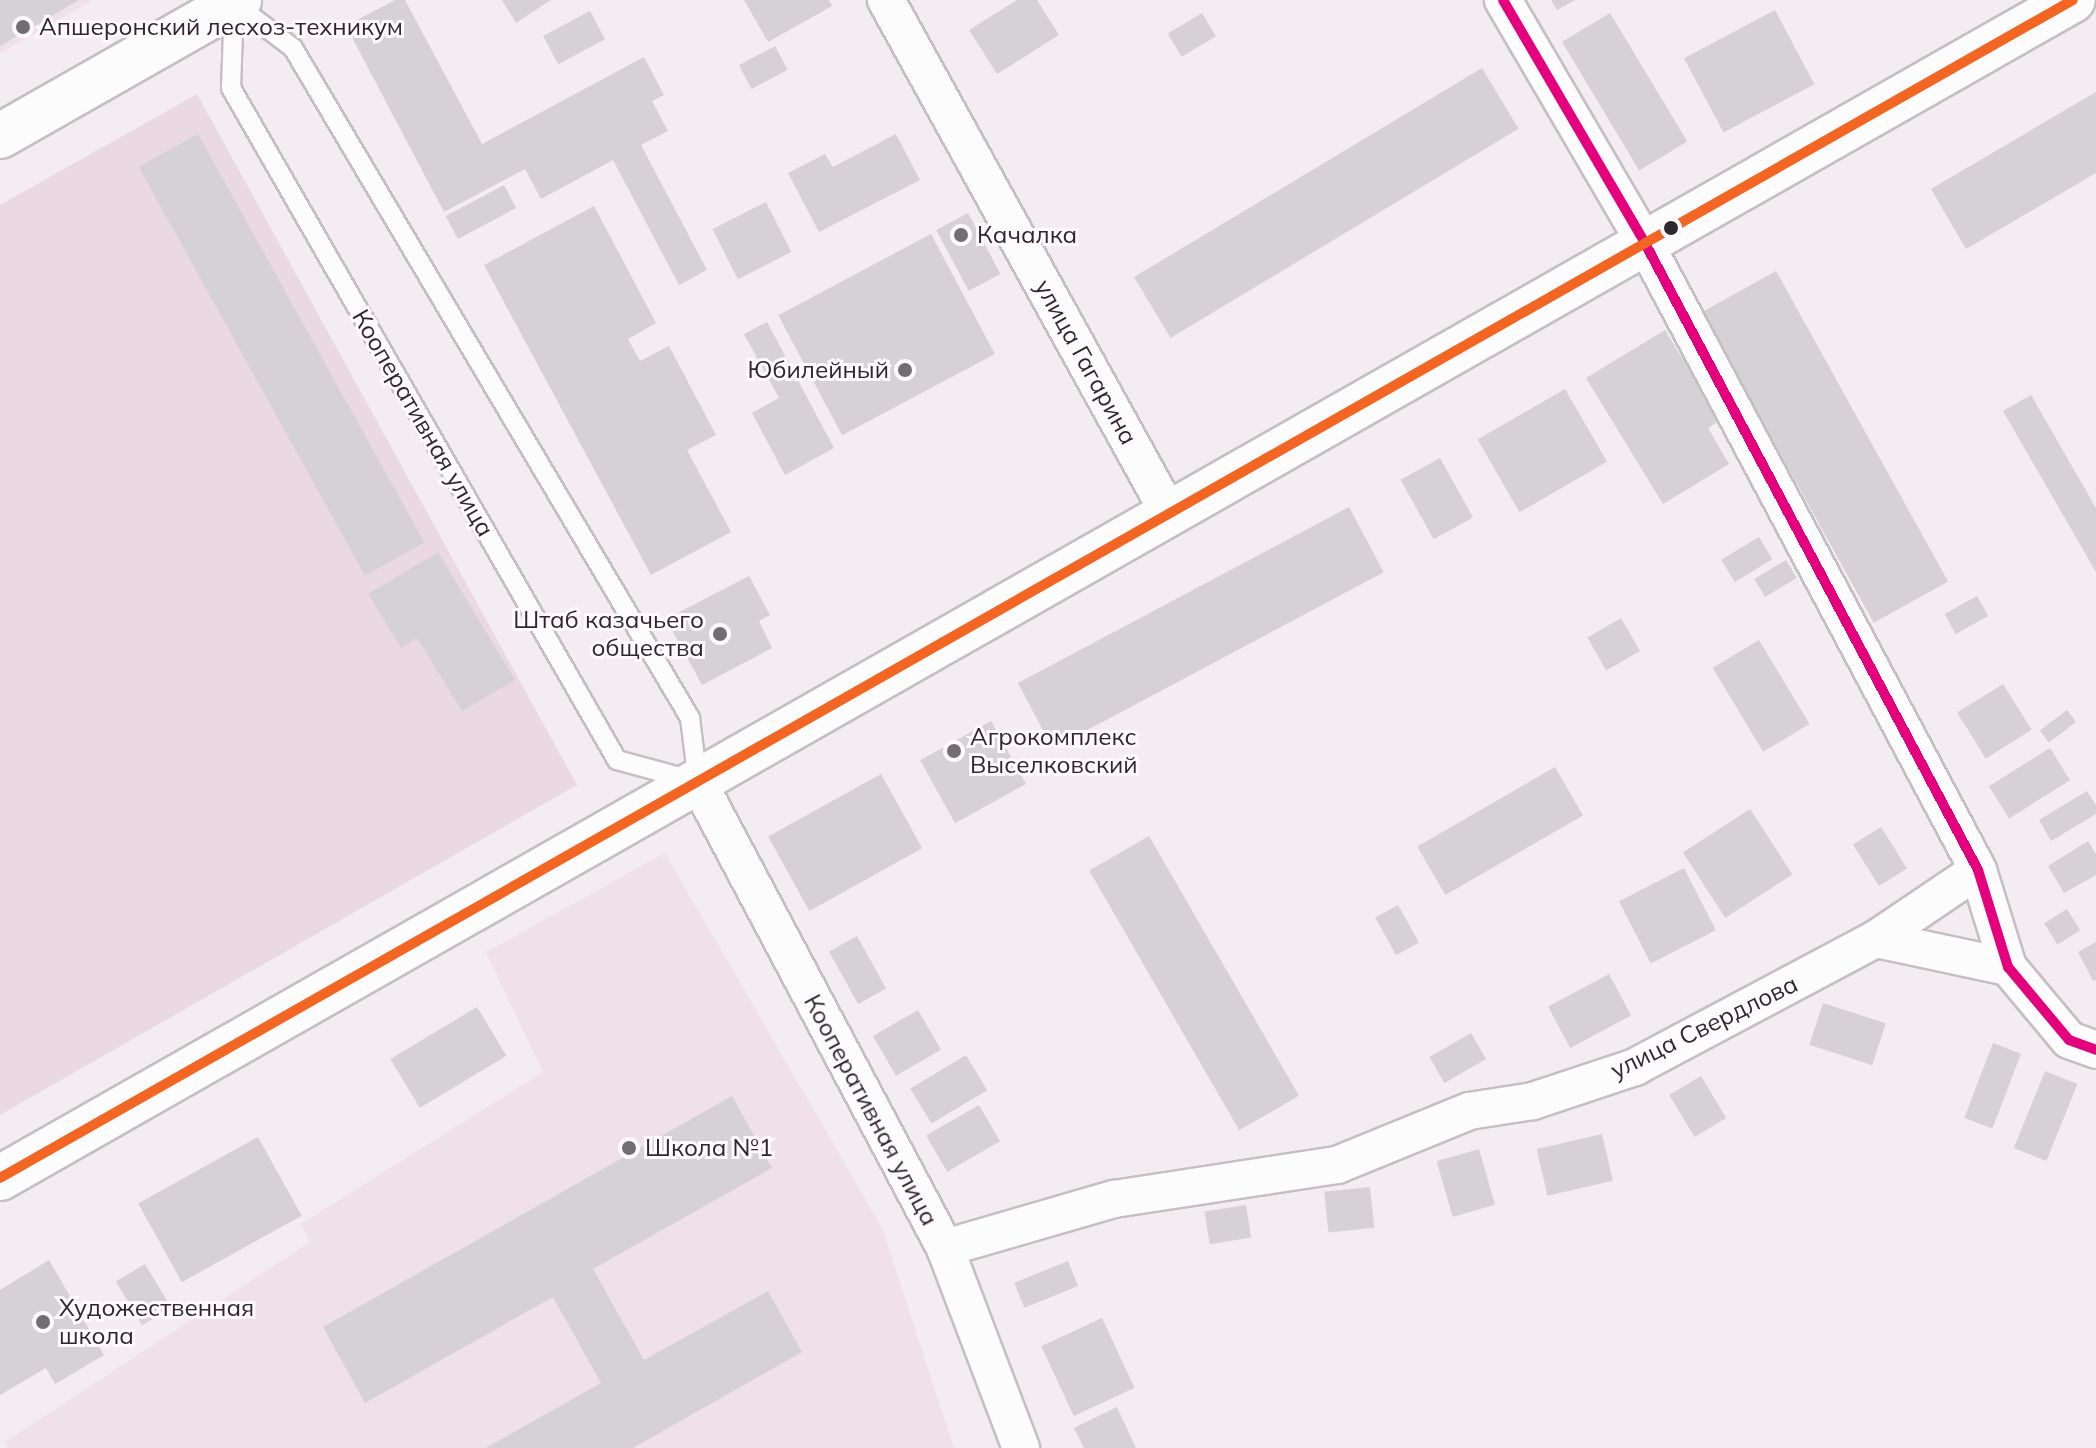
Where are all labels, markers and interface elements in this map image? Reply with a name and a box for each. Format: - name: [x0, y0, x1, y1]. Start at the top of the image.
- place label: Апшеронский лесхоз-техникум: [39, 13, 403, 41]
- marker: Апшеронский лесхоз-техникум: [14, 18, 32, 36]
- unlabelled marker: [1663, 220, 1679, 236]
- place label: Качалка: [977, 221, 1077, 249]
- marker: Качалка: [952, 226, 970, 244]
- street label: улица Гагарина: [1029, 274, 1143, 450]
- street label: Кооперативная улица: [346, 304, 500, 542]
- place label: Юбилейный: [748, 356, 889, 384]
- marker: Юбилейный: [896, 361, 914, 379]
- place label: Штаб казачьего общества: [513, 606, 704, 662]
- marker: Штаб казачьего общества: [711, 625, 729, 643]
- place label: Агрокомплекс Выселковский: [970, 723, 1138, 779]
- marker: Агрокомплекс Выселковский: [945, 742, 963, 760]
- street label: улица Свердлова: [1606, 969, 1802, 1085]
- street label: Кооперативная улица: [798, 990, 944, 1230]
- place label: Школа №1: [645, 1134, 773, 1162]
- marker: Школа №1: [620, 1139, 638, 1157]
- place label: Художественная школа: [59, 1294, 254, 1350]
- marker: Художественная школа: [34, 1313, 52, 1331]

